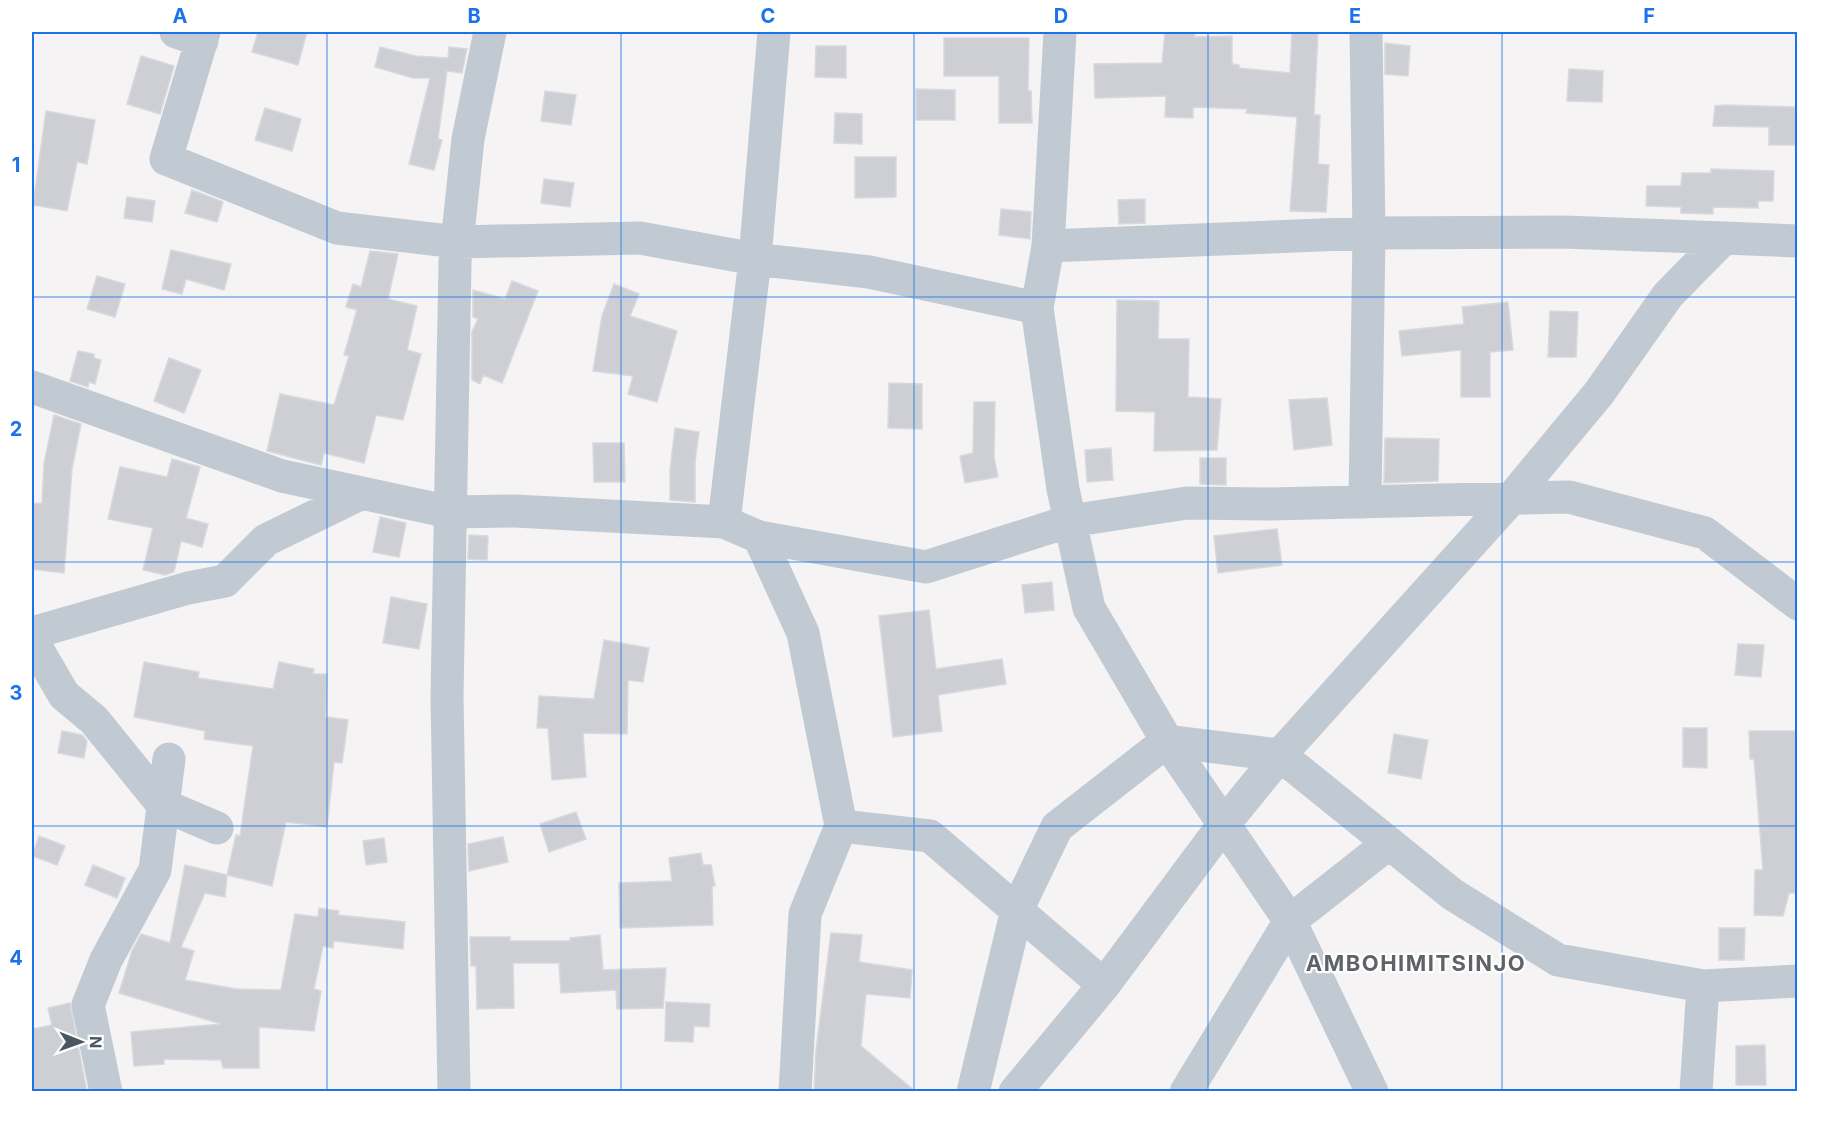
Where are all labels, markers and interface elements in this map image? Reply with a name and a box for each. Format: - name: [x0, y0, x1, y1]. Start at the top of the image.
- text: A: [173, 4, 188, 28]
- text: B: [467, 4, 481, 28]
- text: C: [761, 4, 775, 28]
- text: D: [1054, 4, 1068, 28]
- text: E: [1349, 4, 1361, 28]
- text: F: [1643, 4, 1655, 28]
- text: 1: [12, 153, 20, 177]
- text: 2: [10, 417, 22, 441]
- text: 3: [10, 681, 22, 705]
- text: 4: [9, 946, 23, 970]
- district label: AMBOHIMITSINJO: [1306, 950, 1526, 976]
- north arrow: [51, 1012, 111, 1072]
- text: N: [86, 1036, 106, 1049]

